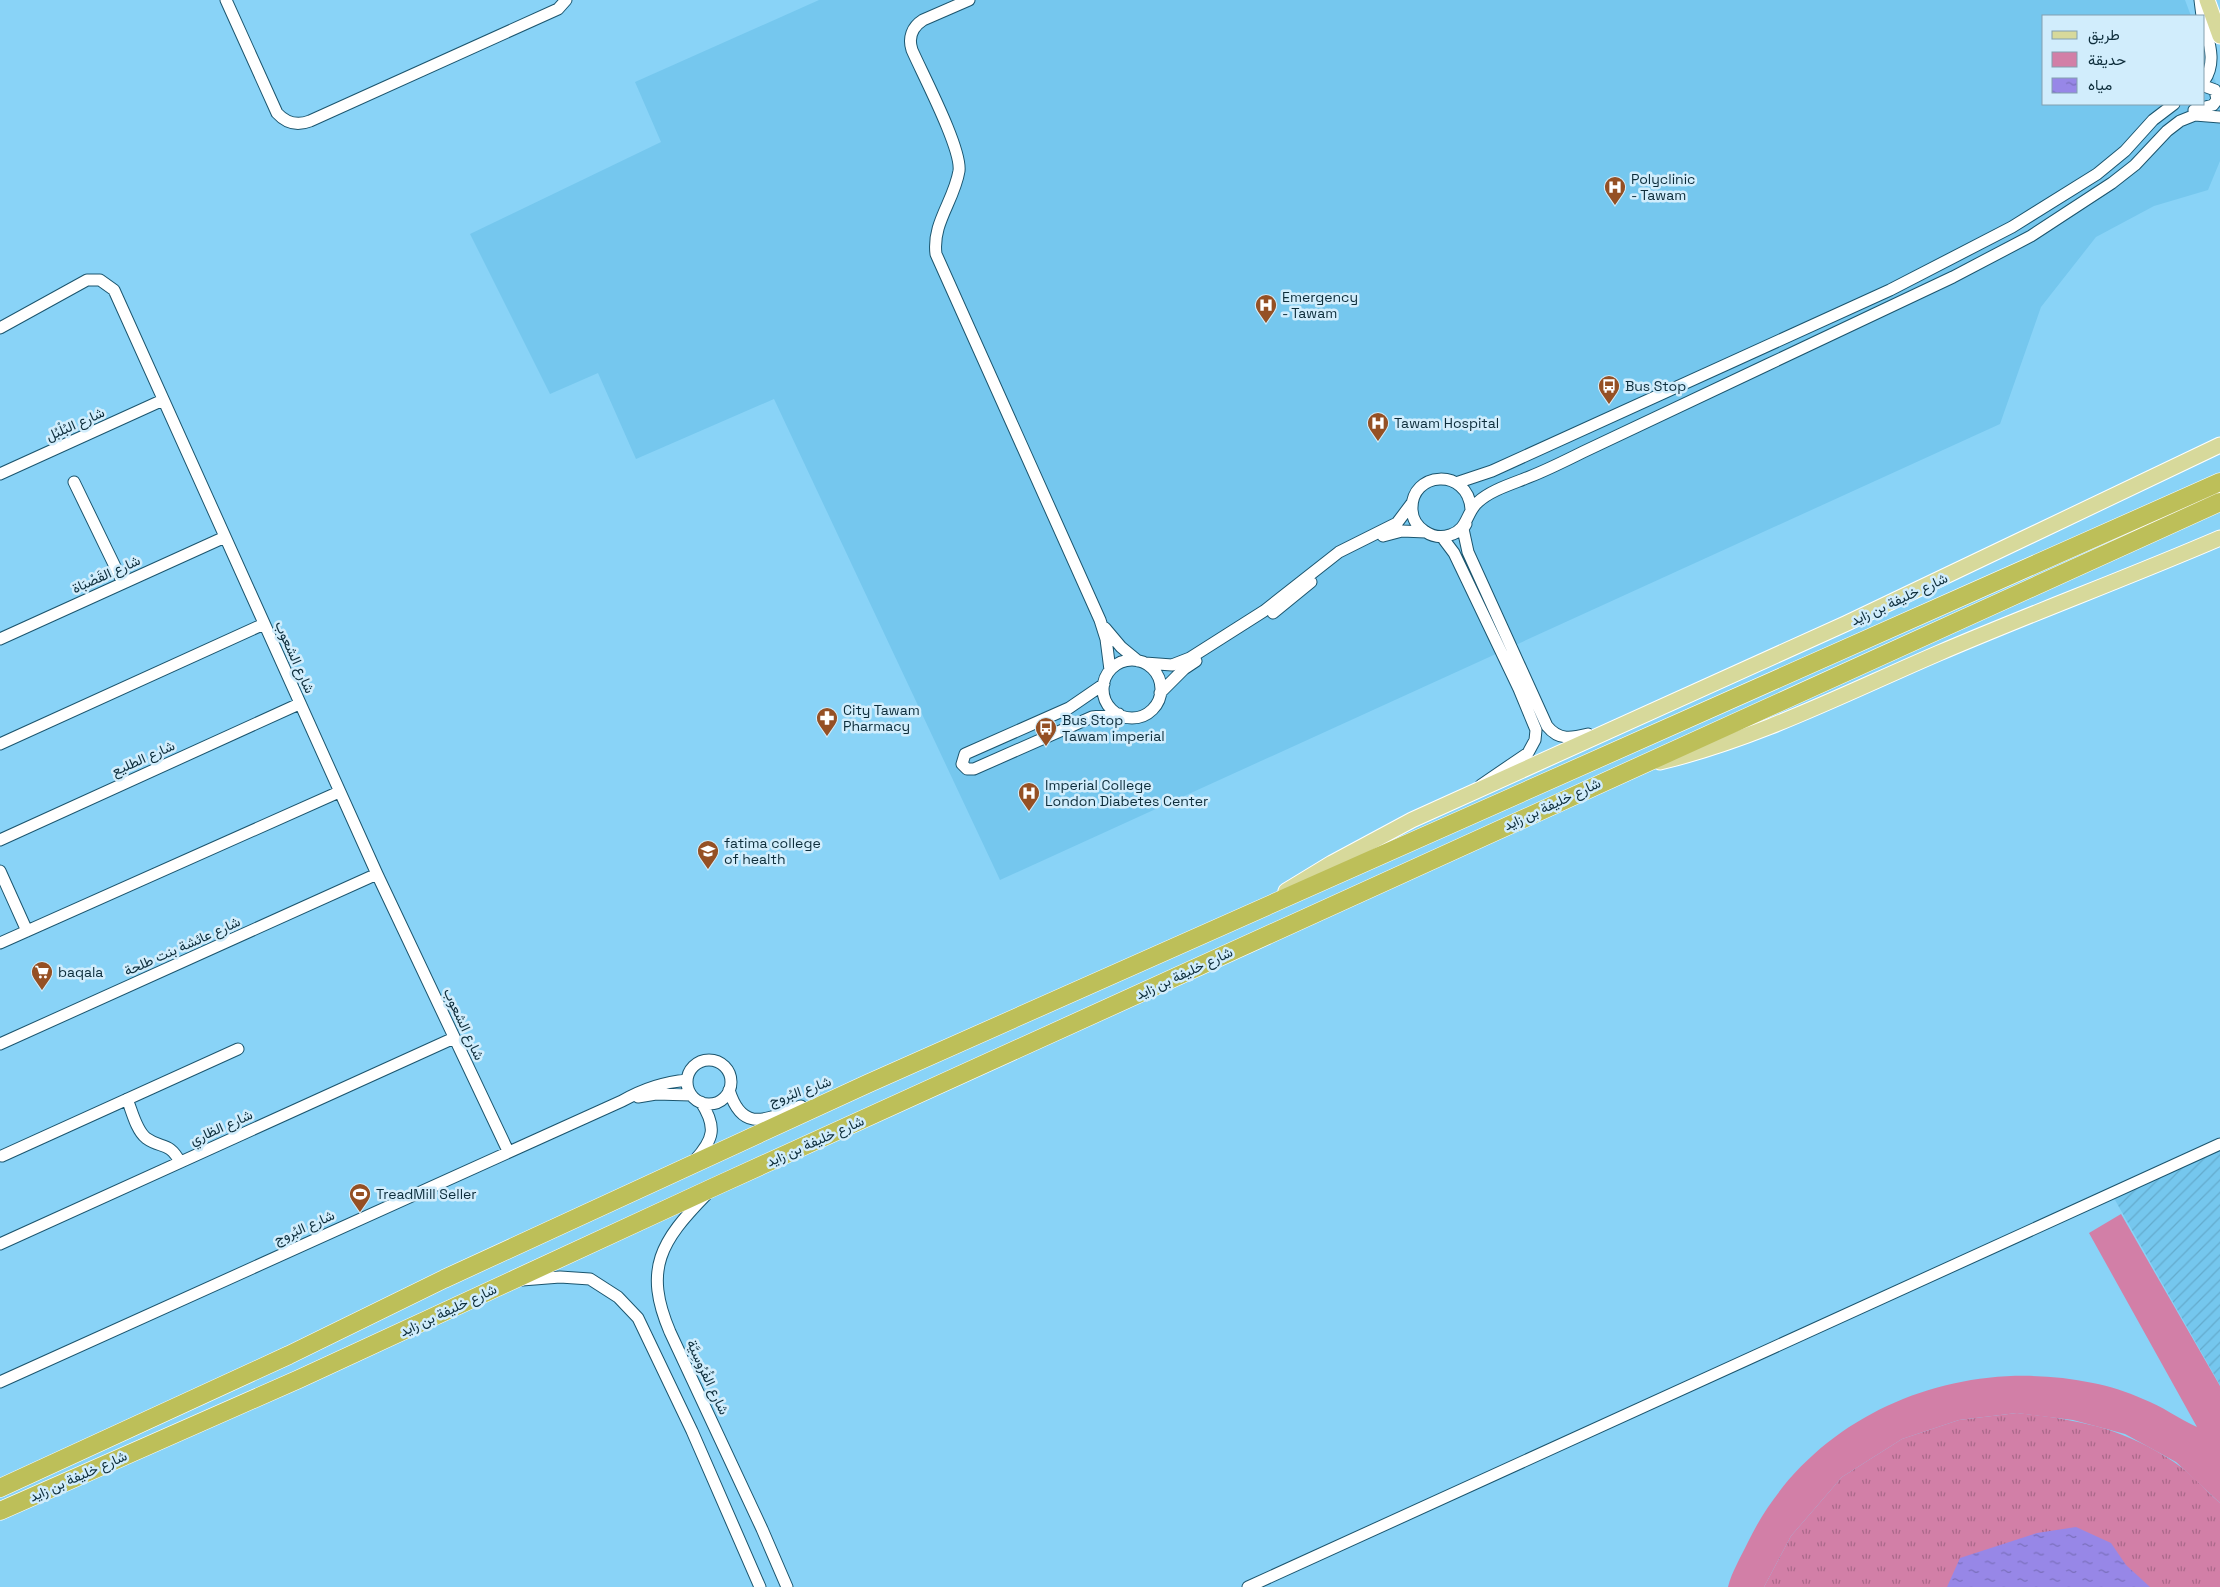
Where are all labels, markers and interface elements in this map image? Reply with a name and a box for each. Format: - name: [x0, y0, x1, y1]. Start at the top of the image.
- legend: [2042, 15, 2205, 105]
- text: طريق: [2088, 25, 2120, 45]
- text: حديقة: [2088, 50, 2126, 69]
- text: مياه: [2088, 75, 2112, 94]
- place label: Polyclinic - Tawam: [1631, 170, 1695, 204]
- hospital icon: Polyclinic - Tawam: [1603, 175, 1627, 206]
- place label: Emergency - Tawam: [1282, 288, 1358, 322]
- hospital icon: Emergency - Tawam: [1254, 293, 1278, 324]
- bus stop icon: Bus Stop: [1597, 374, 1621, 405]
- place label: Bus Stop: [1625, 377, 1686, 395]
- street label: شارع البُلْبُل: [43, 403, 108, 447]
- hospital icon: Tawam Hospital: [1366, 411, 1390, 442]
- place label: Tawam Hospital: [1394, 414, 1499, 432]
- street label: شارع القَصْبَاة: [69, 551, 144, 599]
- street label: شارع خليفة بن زايد: [1848, 569, 1951, 631]
- street label: شارع الشعوب: [269, 618, 319, 697]
- place label: City Tawam Pharmacy: [843, 701, 920, 735]
- pharmacy icon: City Tawam Pharmacy: [815, 706, 839, 737]
- place label: Bus Stop Tawam imperial: [1062, 711, 1165, 745]
- bus stop icon: Bus Stop Tawam imperial: [1034, 716, 1058, 747]
- street label: شارع الطليع: [109, 736, 178, 782]
- street label: شارع خليفة بن زايد: [1501, 774, 1604, 836]
- place label: Imperial College London Diabetes Center: [1045, 776, 1208, 810]
- hospital icon: Imperial College London Diabetes Center: [1017, 781, 1041, 812]
- place label: fatima college of health: [724, 834, 821, 868]
- school or university icon: fatima college of health: [696, 839, 720, 870]
- street label: شارع عائشة بنت طلحة: [121, 912, 244, 982]
- street label: شارع خليفة بن زايد: [1133, 943, 1236, 1005]
- supermarket icon: baqala: [30, 960, 54, 991]
- place label: baqala: [58, 963, 103, 981]
- street label: شارع الشعوب: [438, 985, 489, 1064]
- street label: شارع البُروج: [766, 1072, 834, 1112]
- street label: شارع الظاري: [187, 1105, 256, 1152]
- street label: شارع خليفة بن زايد: [763, 1111, 868, 1172]
- sports icon: TreadMill Seller: [348, 1182, 372, 1213]
- place label: TreadMill Seller: [376, 1185, 477, 1203]
- street label: شارع البُروج: [271, 1206, 338, 1250]
- street label: شارع خليفة بن زايد: [397, 1280, 500, 1342]
- street label: شارع الفُرُوسِيَّة: [681, 1337, 733, 1418]
- street label: شارع خليفة بن زايد: [26, 1446, 131, 1507]

